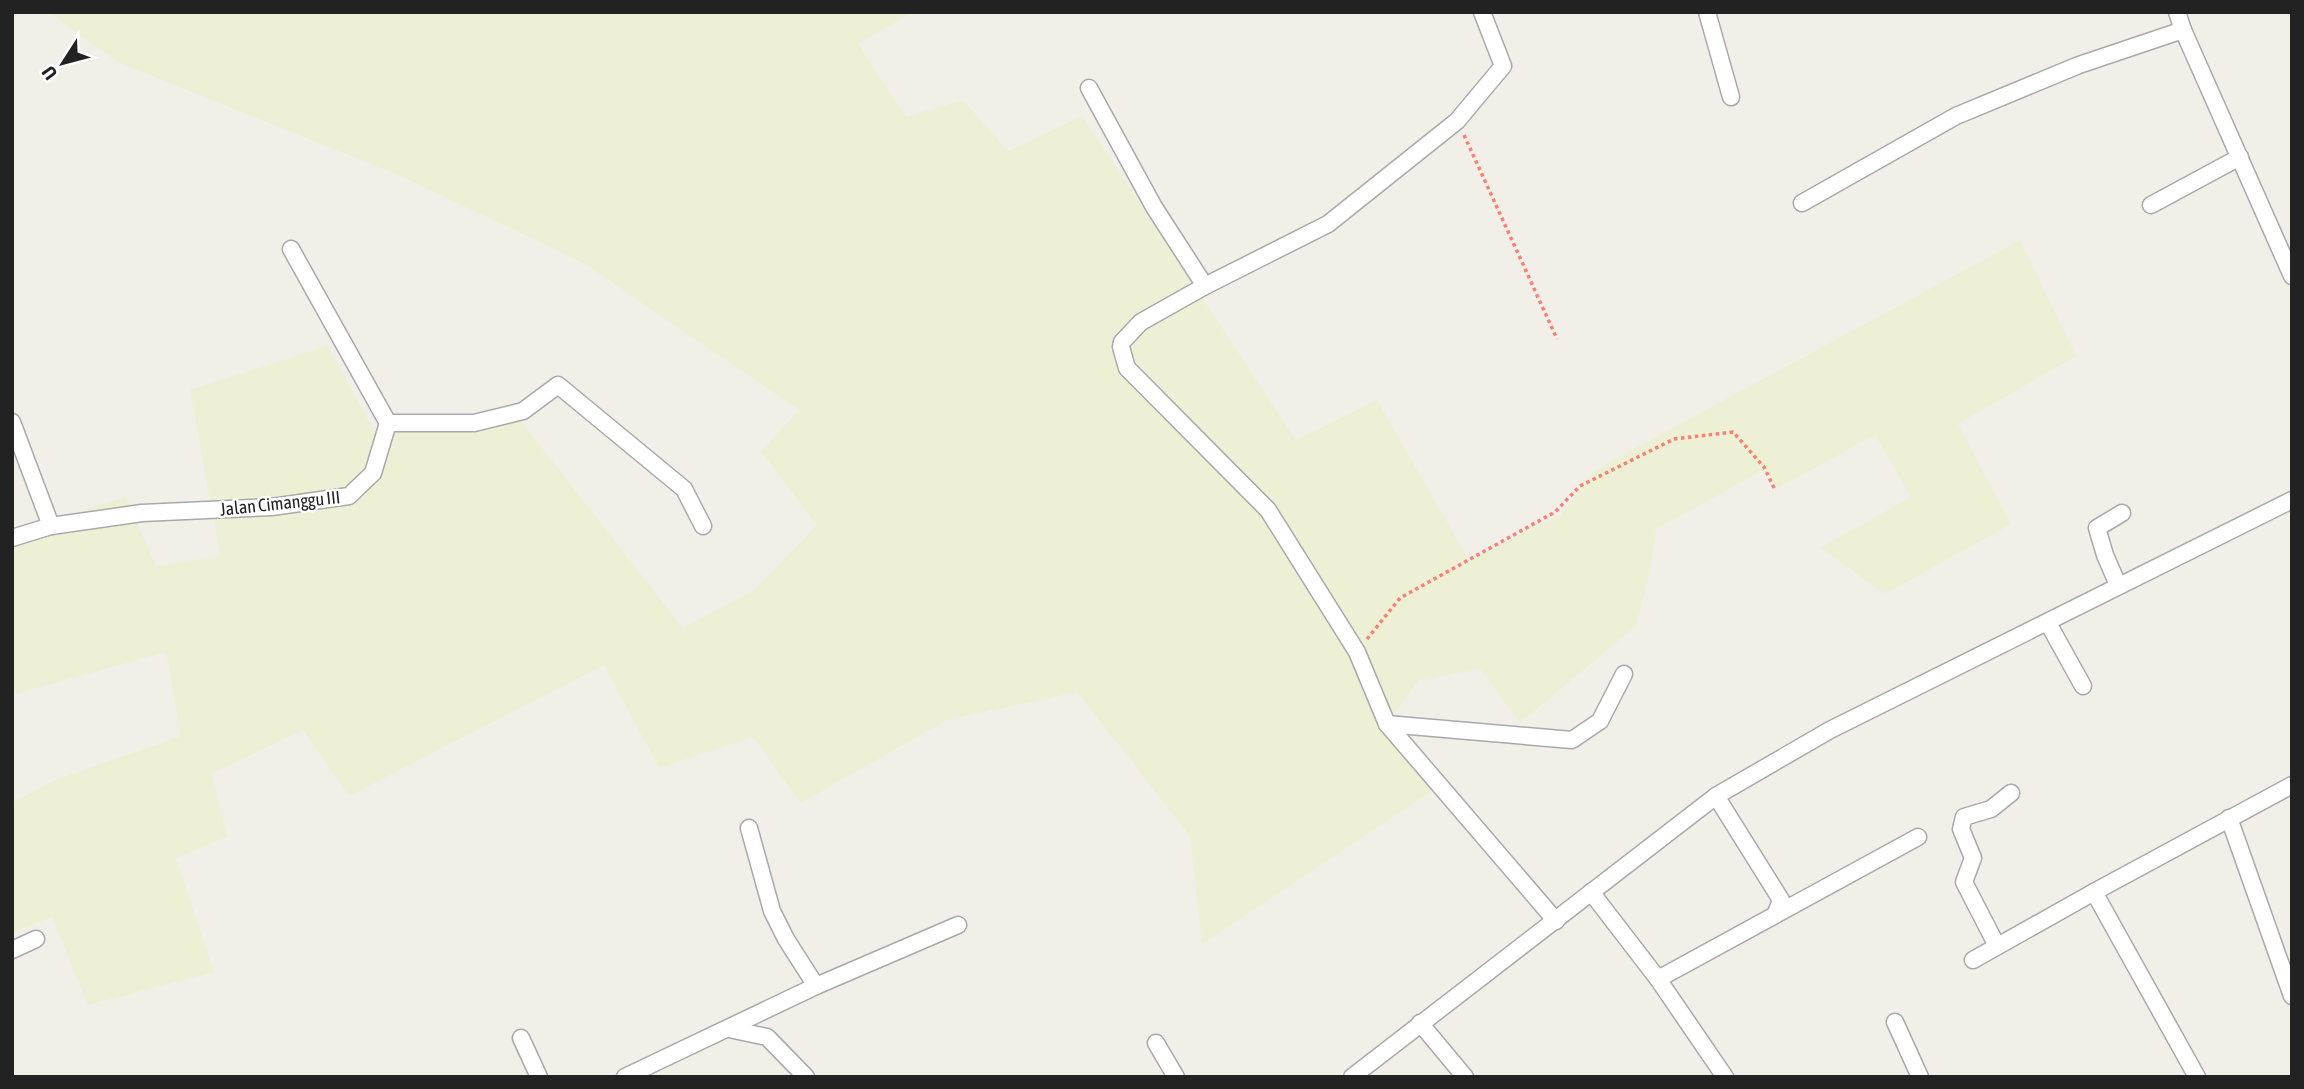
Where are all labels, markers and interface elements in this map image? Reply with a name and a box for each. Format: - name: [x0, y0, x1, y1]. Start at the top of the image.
- north arrow: [28, 28, 98, 98]
- text: U: [37, 62, 61, 84]
- street label: Jalan Cimanggu III: [219, 486, 341, 520]

